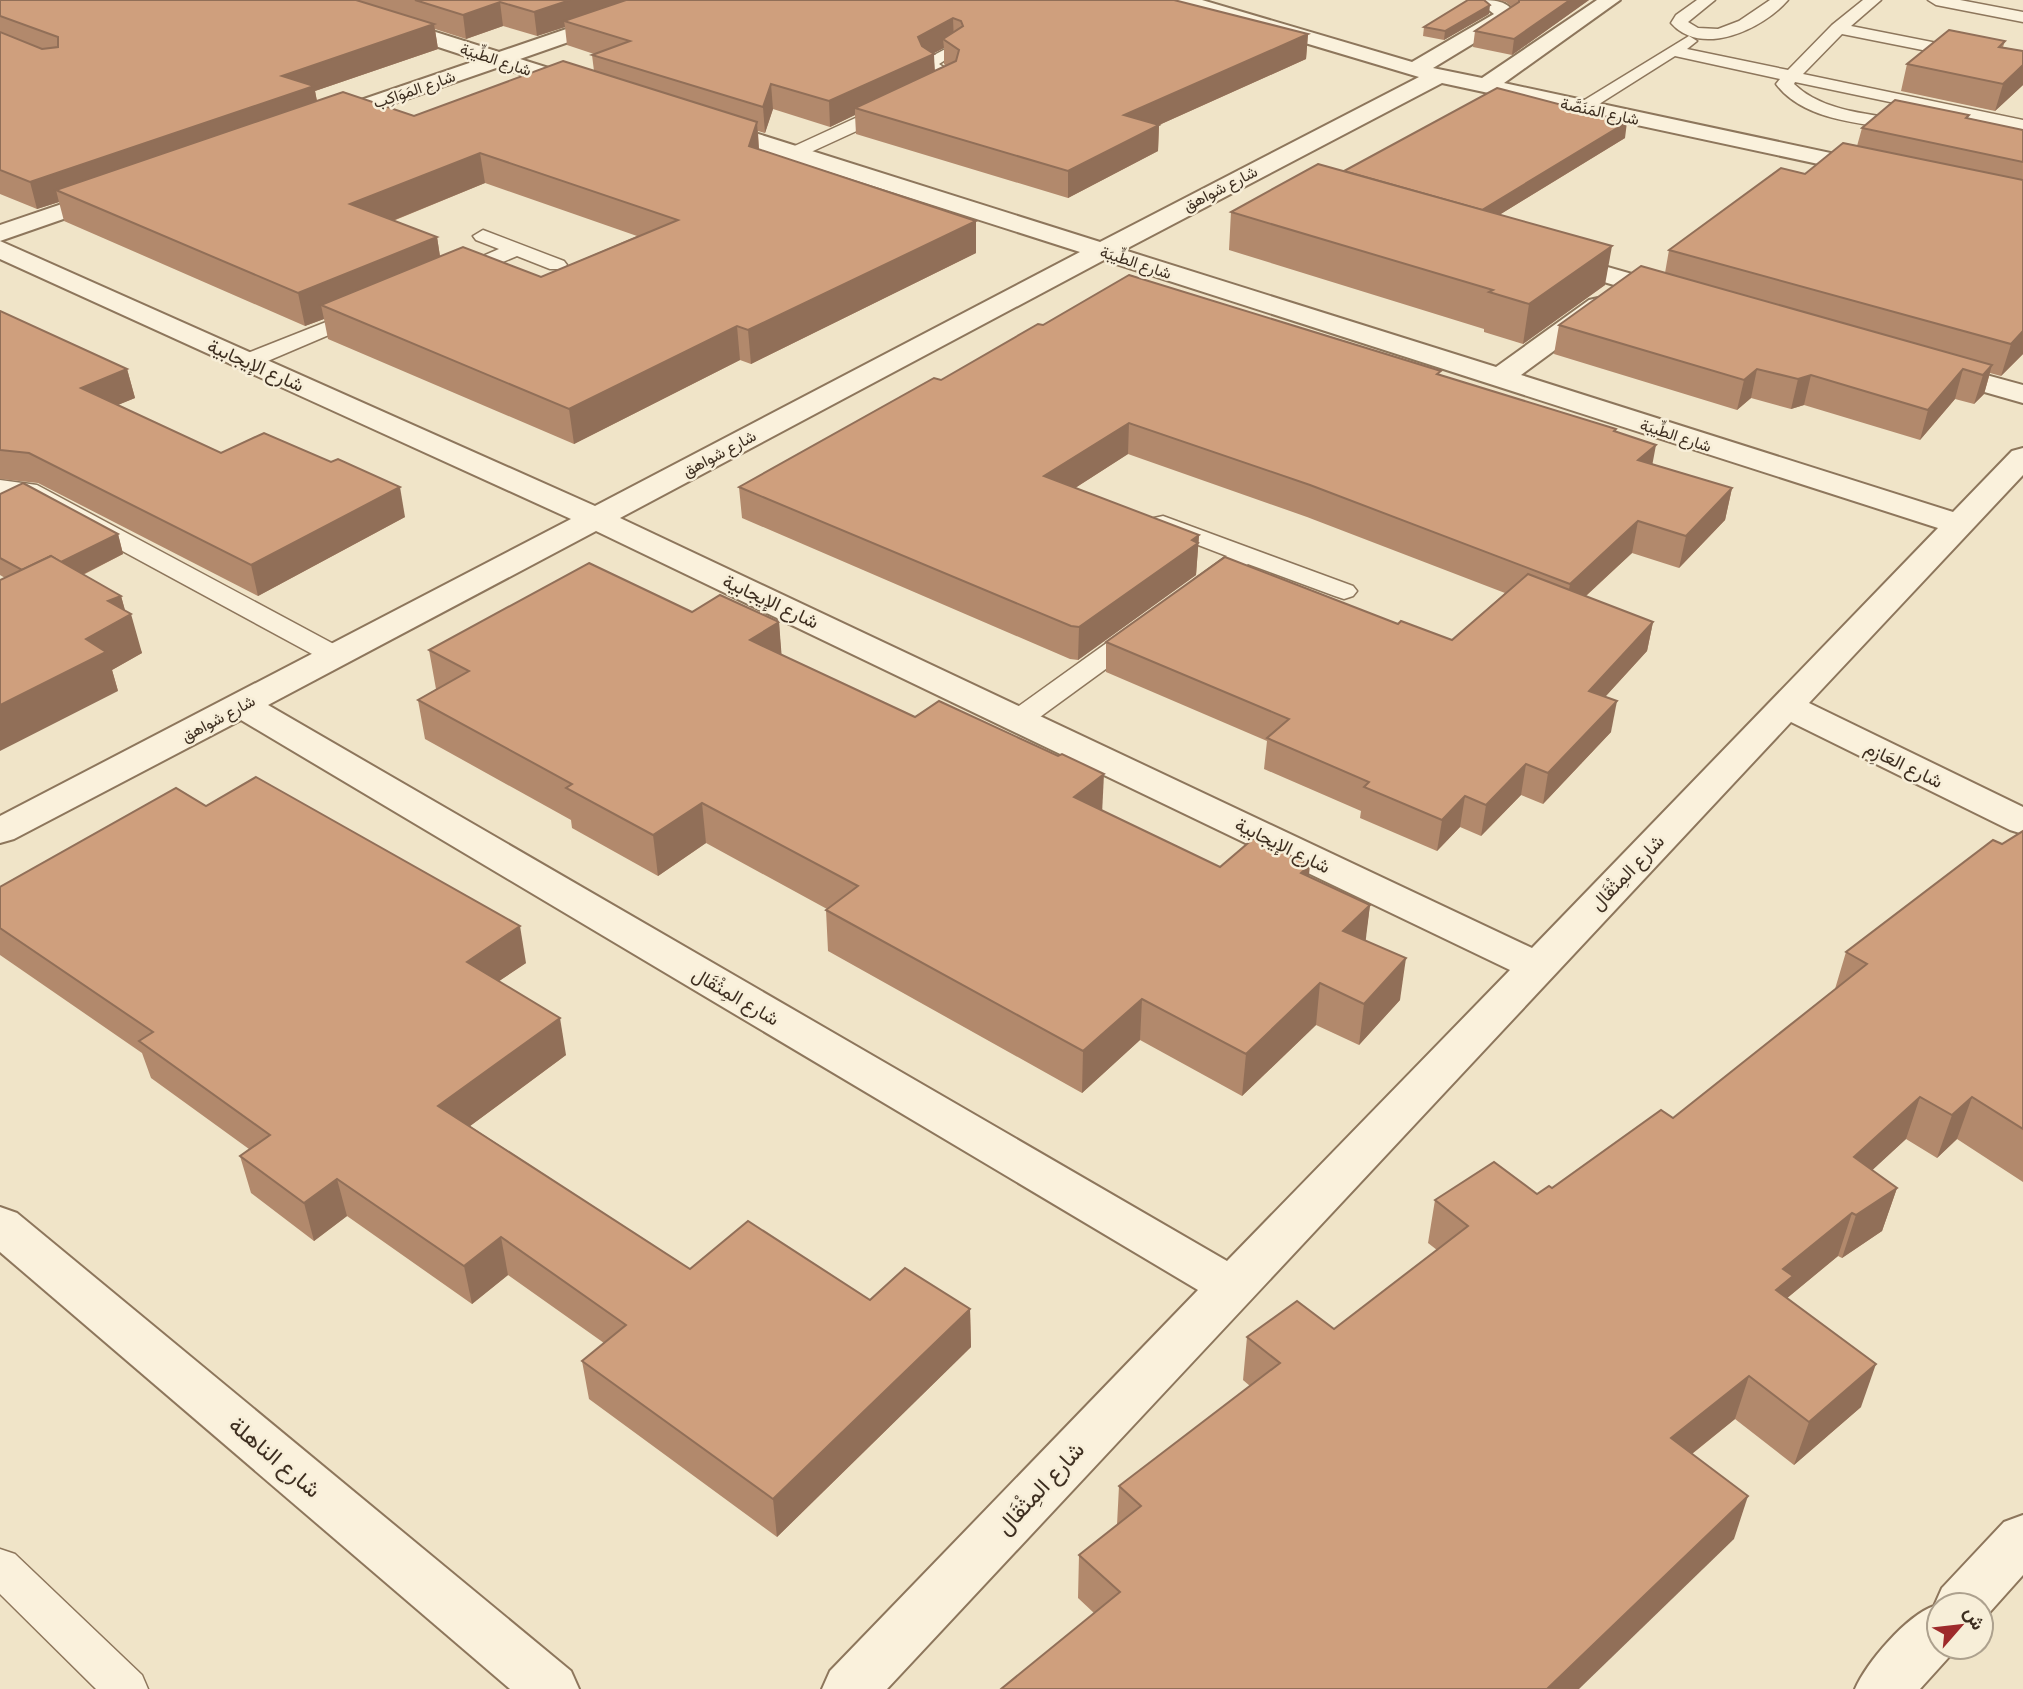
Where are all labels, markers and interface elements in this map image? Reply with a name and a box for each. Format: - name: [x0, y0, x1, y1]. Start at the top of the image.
- street label: شارع الطِّيبَة: [457, 37, 535, 82]
- street label: شارع المَوَاكِب: [371, 68, 458, 114]
- street label: شارع المَنَصَّة: [1558, 95, 1641, 131]
- street label: شارع شواهق: [1180, 163, 1261, 217]
- street label: شارع الطِّيبَة: [1097, 240, 1175, 285]
- street label: شارع الإيجابية: [204, 335, 307, 398]
- street label: شارع الطِّيبَة: [1637, 413, 1715, 458]
- street label: شارع شواهق: [680, 427, 760, 483]
- street label: شارع الإيجابية: [719, 570, 822, 635]
- street label: شارع شواهق: [179, 692, 259, 748]
- street label: شارع العَازِم: [1860, 737, 1946, 796]
- street label: شارع الإيجابية: [1231, 813, 1334, 879]
- street label: شارع المِثْقَال: [1586, 830, 1670, 916]
- street label: شارع المِثْقَال: [688, 963, 783, 1031]
- street label: شارع الناهلة: [222, 1411, 326, 1505]
- street label: شارع المِثْقَال: [991, 1436, 1091, 1542]
- north arrow: [1925, 1591, 1995, 1661]
- text: ش: [1959, 1603, 1989, 1634]

